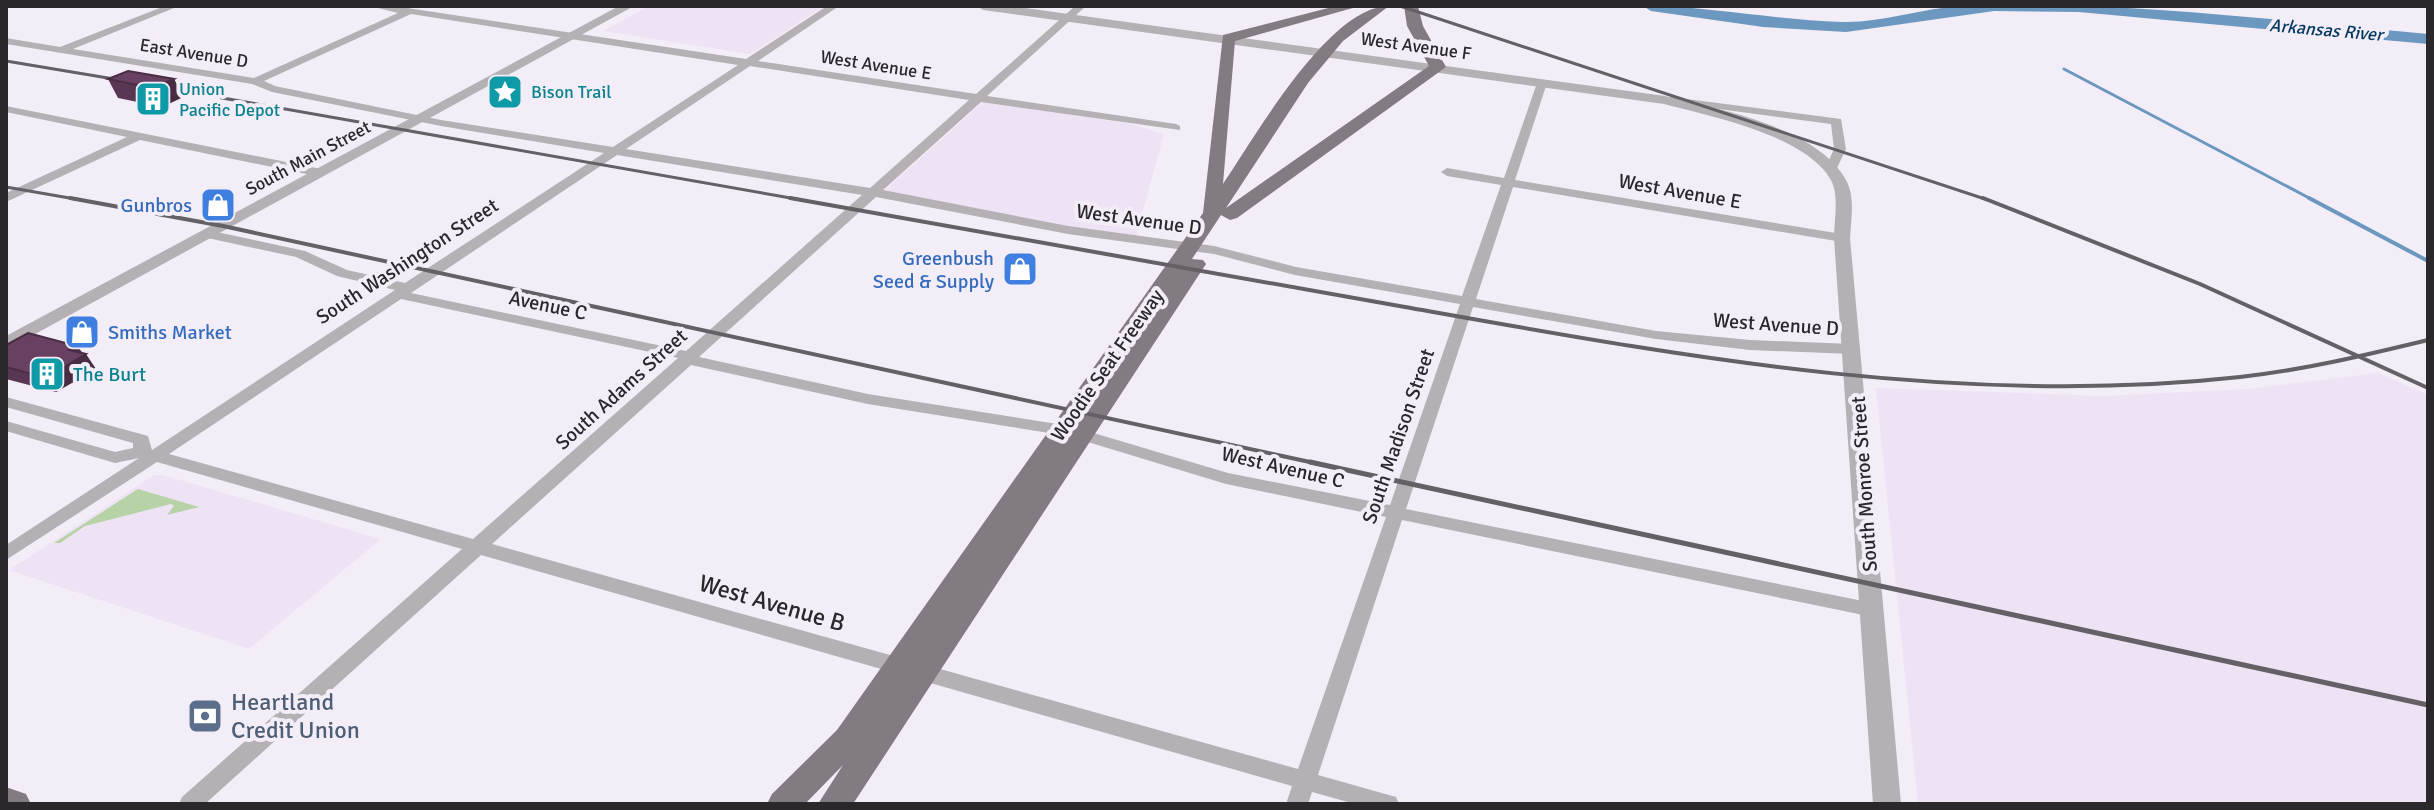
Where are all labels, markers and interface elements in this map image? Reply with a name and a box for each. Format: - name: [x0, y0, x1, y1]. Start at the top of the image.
- water label: Arkansas River: [2268, 14, 2386, 46]
- street label: West Avenue F: [1359, 27, 1473, 65]
- street label: East Avenue D: [138, 34, 250, 72]
- street label: West Avenue E: [819, 45, 933, 85]
- place icon: Bison Trail: [486, 73, 524, 111]
- place label: Union Pacific Depot: [179, 78, 280, 121]
- building icon: Union Pacific Depot: [134, 80, 172, 118]
- place label: Bison Trail: [531, 81, 612, 103]
- street label: South Main Street: [242, 116, 374, 200]
- street label: West Avenue E: [1616, 168, 1743, 215]
- shop icon: Gunbros: [199, 186, 237, 224]
- place label: Gunbros: [121, 193, 192, 218]
- street label: South Washington Street: [311, 193, 503, 330]
- street label: West Avenue D: [1075, 198, 1203, 241]
- place label: Greenbush Seed & Supply: [873, 246, 995, 294]
- shop icon: Greenbush Seed & Supply: [1001, 250, 1039, 288]
- street label: Woodie Seat Freeway: [1046, 284, 1170, 446]
- street label: Avenue C: [507, 285, 589, 326]
- street label: West Avenue D: [1712, 308, 1840, 341]
- shop icon: Smiths Market: [63, 313, 101, 351]
- place label: Smiths Market: [108, 320, 232, 345]
- street label: South Adams Street: [550, 324, 692, 455]
- street label: South Madison Street: [1357, 345, 1440, 527]
- building icon: The Burt: [28, 355, 66, 393]
- place label: The Burt: [73, 362, 146, 387]
- street label: South Monroe Street: [1846, 395, 1883, 573]
- street label: West Avenue C: [1219, 441, 1347, 494]
- street label: West Avenue B: [696, 568, 848, 638]
- place label: Heartland Credit Union: [231, 687, 360, 745]
- bank icon: Heartland Credit Union: [186, 697, 224, 735]

